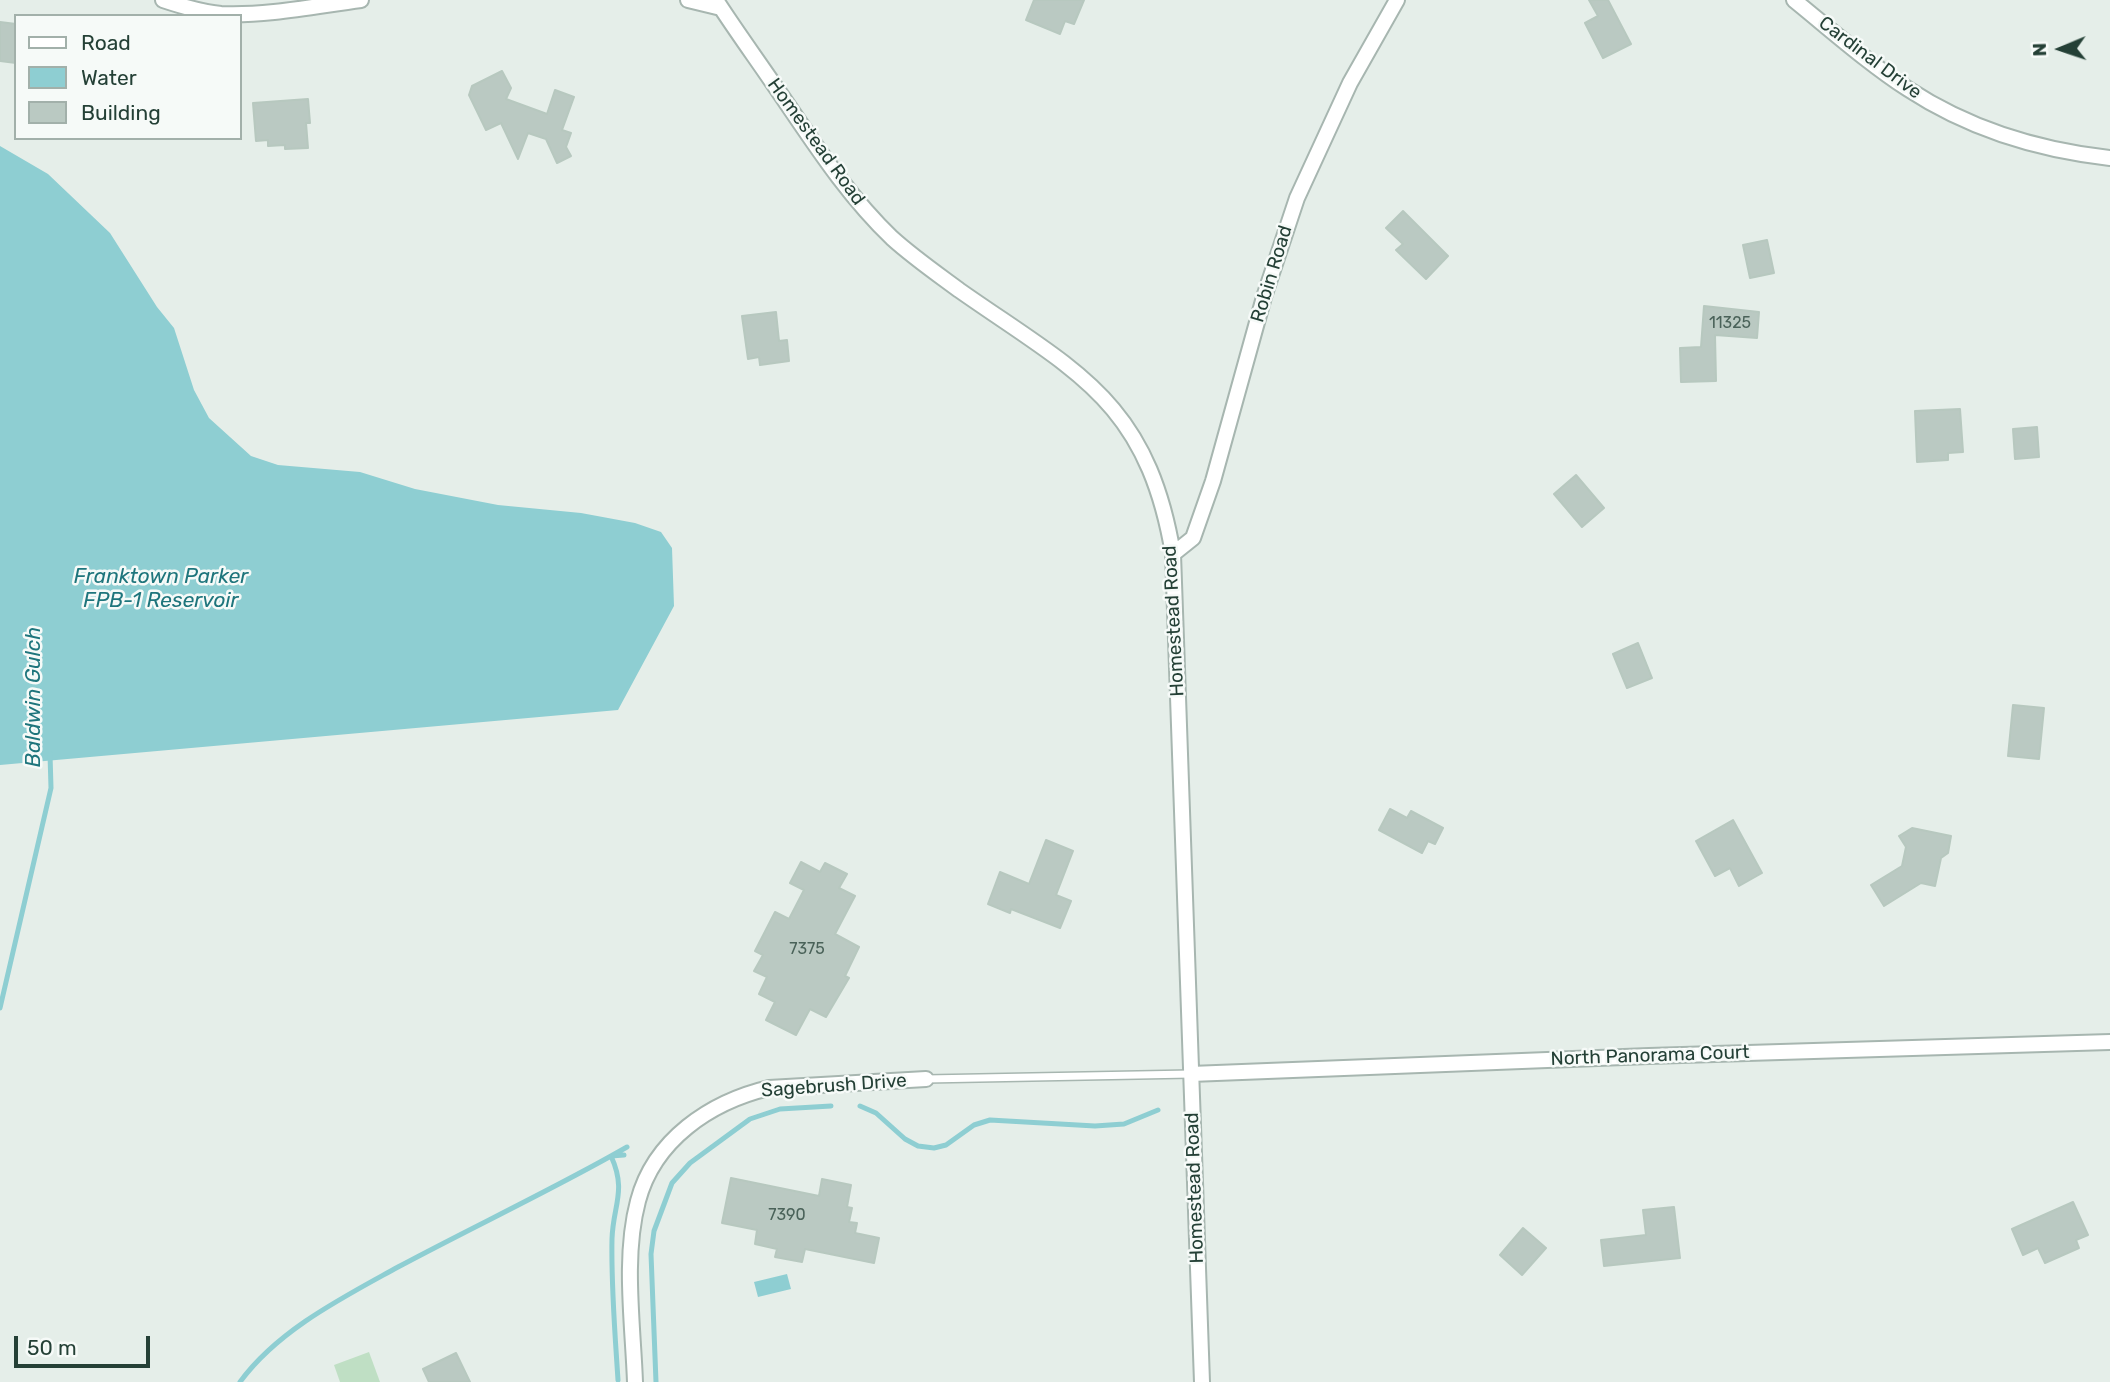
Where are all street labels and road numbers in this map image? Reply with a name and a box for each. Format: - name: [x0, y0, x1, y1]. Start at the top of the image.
- street label: Cardinal Drive: [1814, 12, 1926, 104]
- street label: Homestead Road: [762, 74, 870, 210]
- street label: Robin Road: [1246, 223, 1298, 325]
- street label: Homestead Road: [1159, 545, 1189, 697]
- street label: North Panorama Court: [1550, 1041, 1750, 1071]
- street label: Sagebrush Drive: [760, 1070, 908, 1102]
- street label: Homestead Road: [1181, 1112, 1209, 1264]

